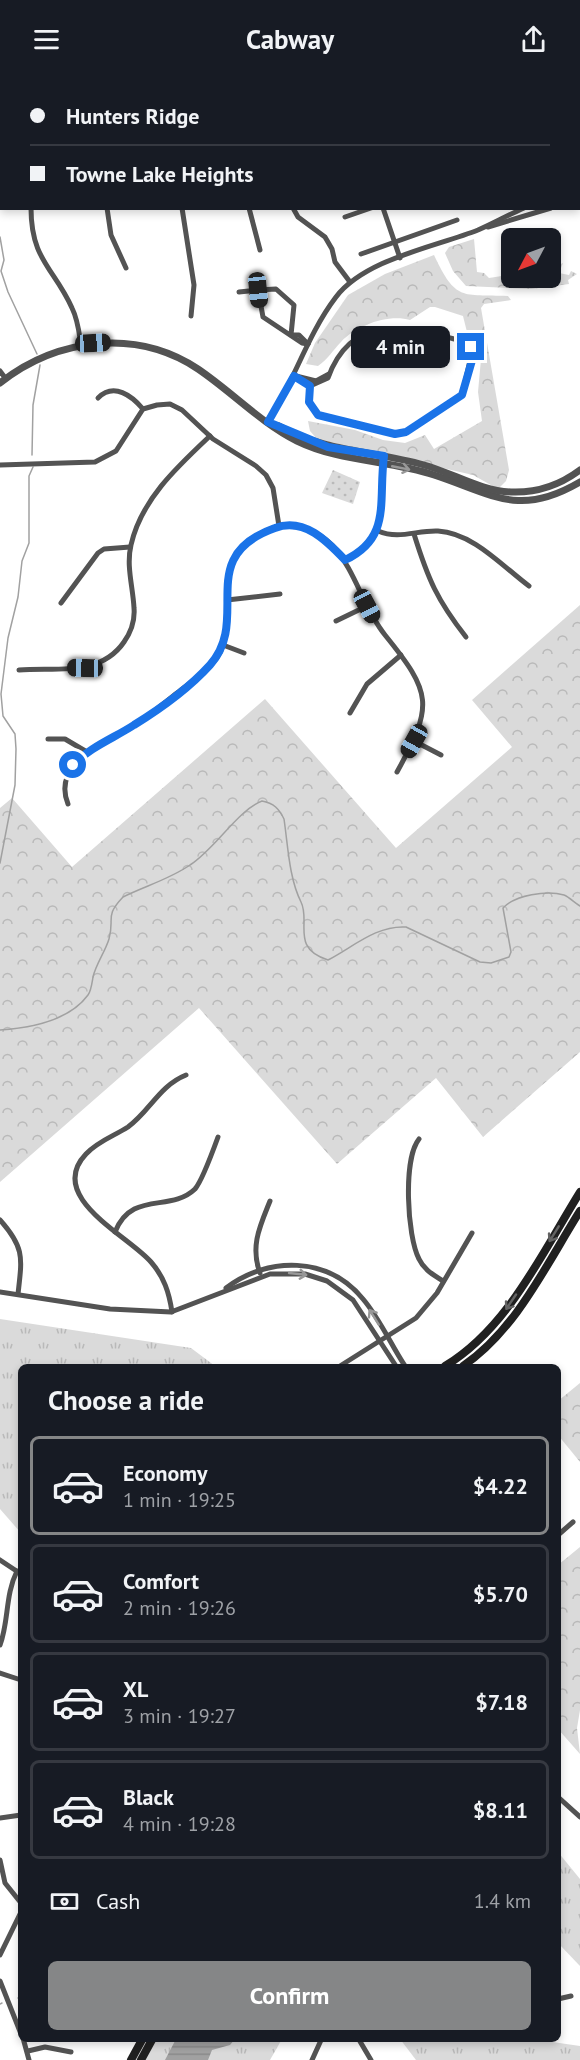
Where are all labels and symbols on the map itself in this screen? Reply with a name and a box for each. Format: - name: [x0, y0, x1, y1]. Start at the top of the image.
- north arrow: [501, 228, 561, 288]
- car: [247, 271, 269, 309]
- callout: 4 min: [351, 326, 450, 368]
- car: [75, 333, 111, 353]
- route end: [457, 333, 484, 360]
- one-way arrow: [391, 463, 410, 474]
- car: [351, 586, 383, 626]
- car: [67, 659, 103, 677]
- car: [397, 721, 431, 761]
- route start: [59, 751, 86, 778]
- one-way arrow: [547, 1225, 559, 1242]
- one-way arrow: [288, 1269, 308, 1280]
- one-way arrow: [505, 1293, 517, 1310]
- one-way arrow: [368, 1309, 380, 1326]

